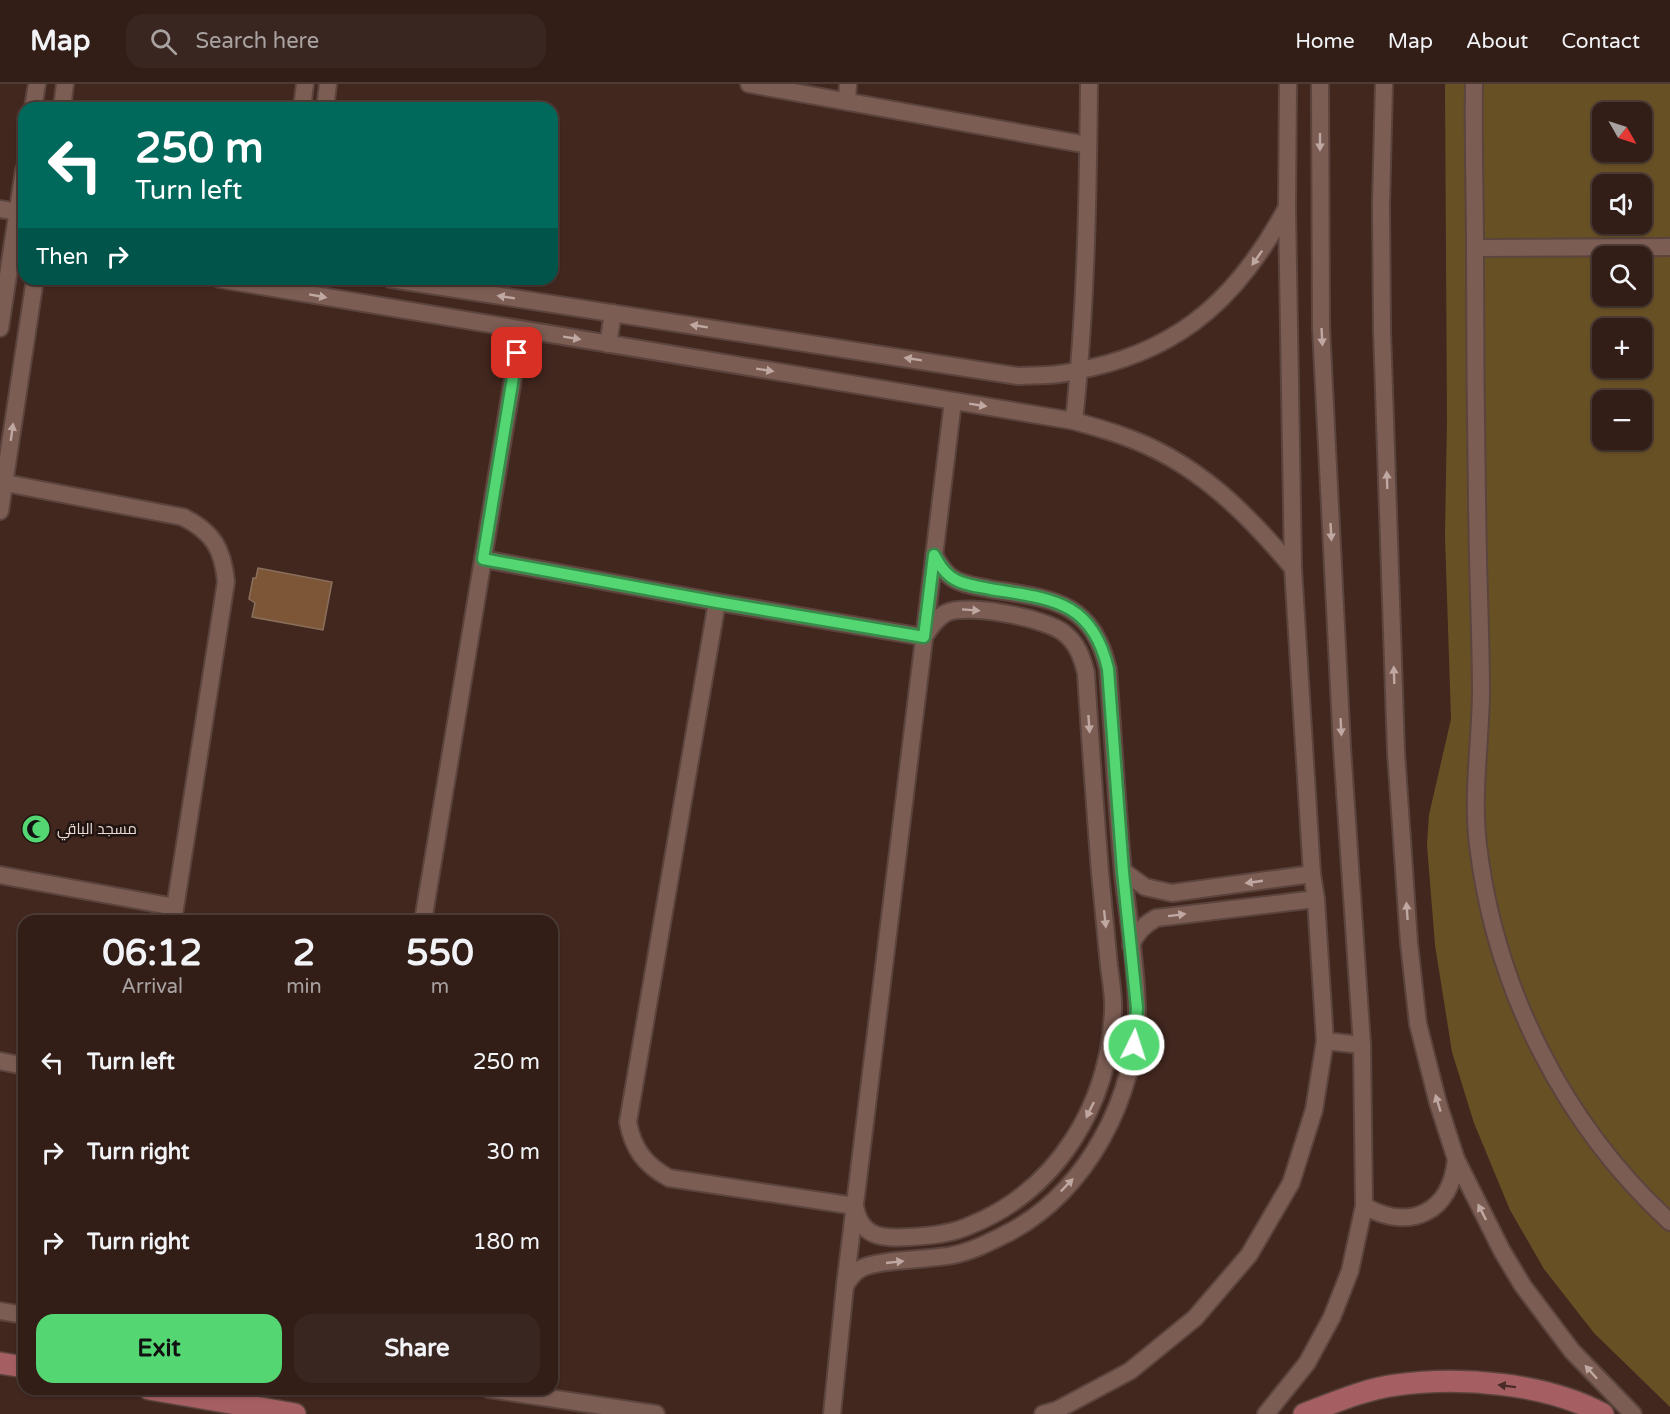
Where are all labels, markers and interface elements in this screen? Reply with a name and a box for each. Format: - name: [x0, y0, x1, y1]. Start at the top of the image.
- search box: [126, 14, 546, 68]
- text: Map: [30, 24, 90, 58]
- icon: search: [147, 25, 180, 58]
- text: Search here: [195, 28, 319, 54]
- text: Home: [1295, 29, 1355, 54]
- text: Map: [1388, 29, 1433, 54]
- text: About: [1466, 29, 1528, 54]
- text: Contact: [1561, 29, 1640, 54]
- north arrow: [1592, 102, 1652, 162]
- map controls: [1592, 102, 1652, 450]
- text: 250 m: [135, 123, 264, 174]
- icon: left: [36, 126, 114, 204]
- one-way arrow: [1315, 133, 1325, 152]
- text: Turn left: [135, 174, 242, 207]
- button: sound: [1592, 174, 1652, 234]
- icon: right: [101, 240, 134, 273]
- text: Then: [36, 244, 89, 270]
- button: search: [1592, 246, 1652, 306]
- one-way arrow: [1251, 250, 1263, 266]
- one-way arrow: [308, 291, 327, 300]
- one-way arrow: [497, 292, 516, 301]
- button: +: [1592, 318, 1652, 378]
- one-way arrow: [690, 322, 709, 331]
- pin: [491, 327, 542, 378]
- one-way arrow: [1318, 328, 1327, 347]
- one-way arrow: [563, 334, 582, 343]
- icon: arrive: [500, 336, 533, 369]
- one-way arrow: [903, 355, 922, 364]
- one-way arrow: [755, 366, 774, 375]
- button: −: [1592, 390, 1652, 450]
- one-way arrow: [968, 401, 987, 410]
- one-way arrow: [8, 423, 17, 442]
- one-way arrow: [1382, 470, 1391, 489]
- one-way arrow: [1327, 523, 1336, 542]
- one-way arrow: [962, 605, 981, 615]
- one-way arrow: [1389, 665, 1398, 684]
- one-way arrow: [1085, 715, 1094, 734]
- one-way arrow: [1336, 718, 1345, 737]
- mosque icon: مسجد الباقي: [20, 813, 52, 845]
- place label: مسجد الباقي: [57, 820, 137, 841]
- one-way arrow: [1244, 877, 1263, 887]
- one-way arrow: [1402, 902, 1412, 921]
- one-way arrow: [1100, 909, 1110, 928]
- one-way arrow: [1168, 910, 1187, 919]
- text: 06:12: [102, 932, 202, 975]
- text: 2: [293, 932, 315, 975]
- text: 550: [406, 932, 474, 975]
- text: Arrival: [121, 975, 183, 999]
- text: min: [286, 975, 322, 999]
- text: m: [431, 975, 449, 999]
- position arrow: [1102, 1013, 1166, 1077]
- icon: left: [36, 1046, 69, 1079]
- text: Turn left: [87, 1049, 175, 1075]
- text: 250 m: [473, 1049, 540, 1075]
- one-way arrow: [1433, 1094, 1442, 1112]
- one-way arrow: [1086, 1101, 1095, 1118]
- icon: right: [36, 1136, 69, 1169]
- text: Turn right: [87, 1139, 189, 1165]
- text: 30 m: [486, 1139, 540, 1165]
- one-way arrow: [1060, 1177, 1074, 1192]
- one-way arrow: [1477, 1203, 1487, 1220]
- icon: right: [36, 1226, 69, 1259]
- text: Turn right: [87, 1229, 189, 1255]
- text: 180 m: [473, 1229, 540, 1255]
- one-way arrow: [885, 1257, 904, 1267]
- button: Exit: [36, 1314, 282, 1383]
- button: Share: [294, 1314, 540, 1383]
- one-way arrow: [1585, 1366, 1599, 1380]
- one-way arrow: [1498, 1382, 1517, 1391]

